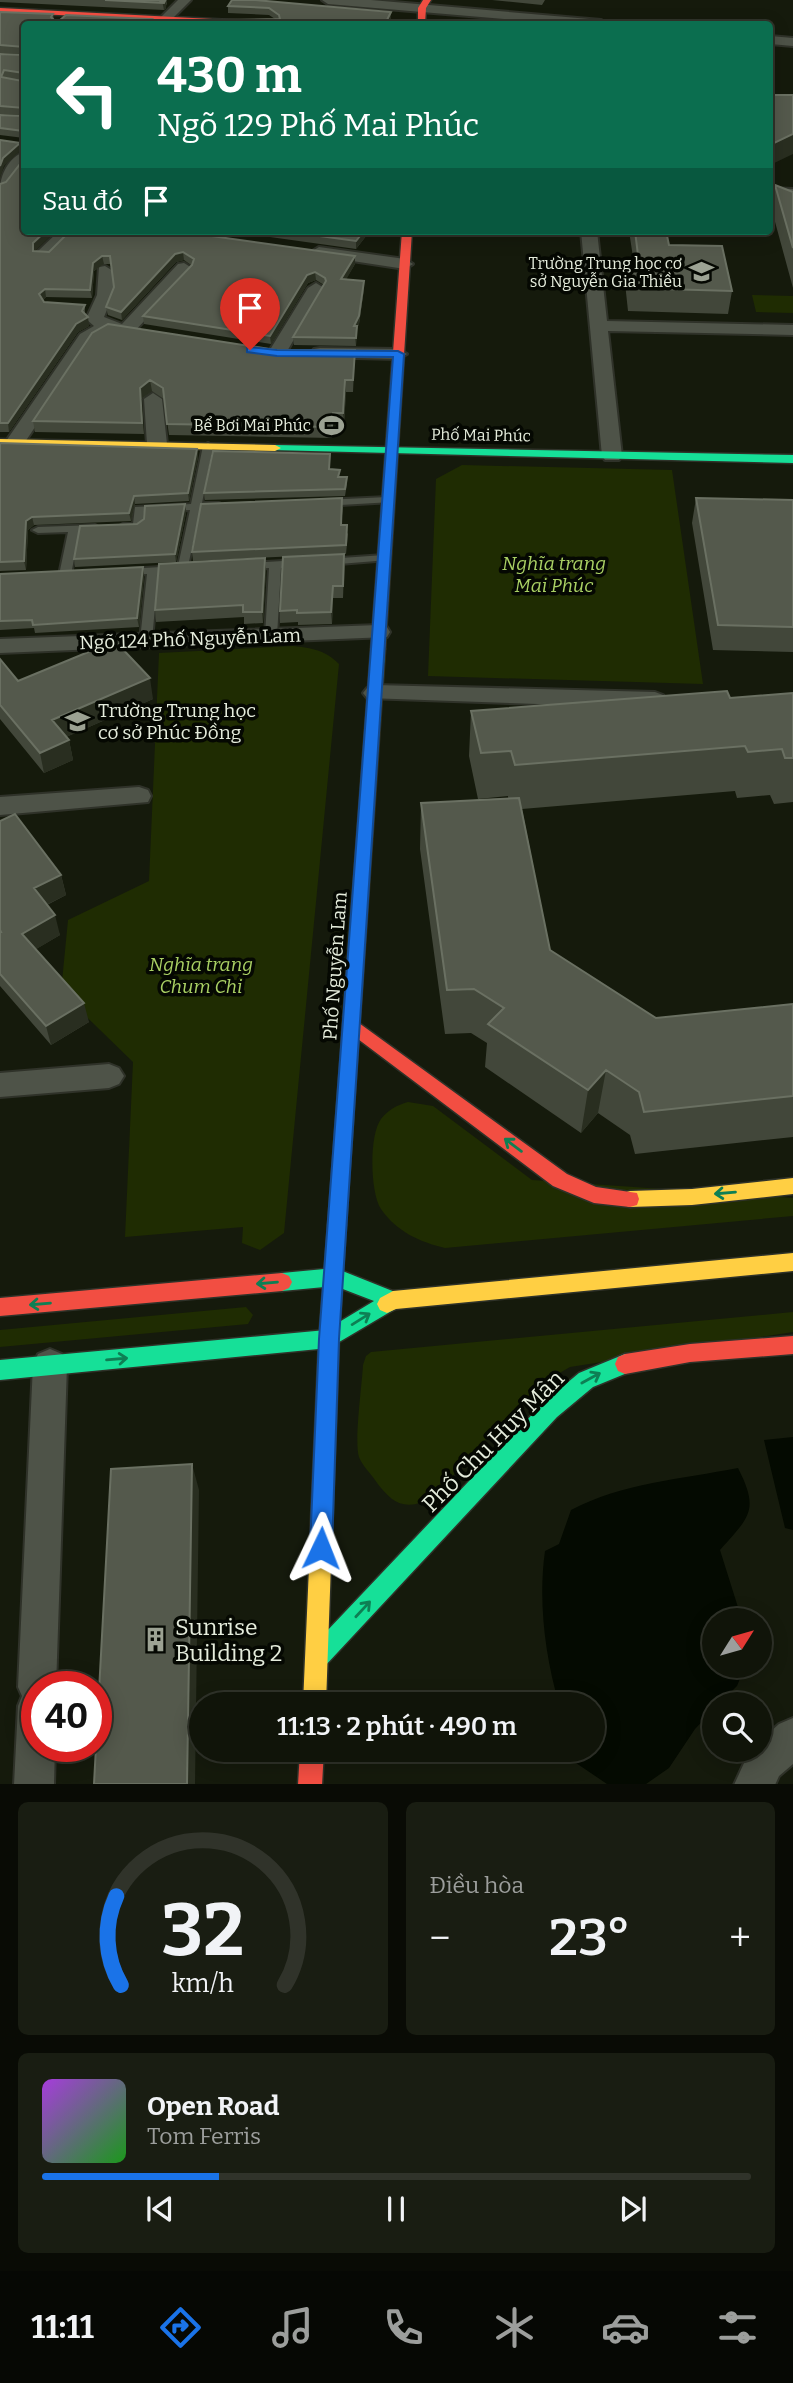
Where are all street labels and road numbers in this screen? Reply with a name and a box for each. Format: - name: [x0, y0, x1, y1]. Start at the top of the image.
- street label: Phố Mai Phúc: [431, 424, 531, 445]
- street label: Ngõ 124 Phố Nguyễn Lam: [79, 624, 301, 654]
- street label: Phố Nguyễn Lam: [318, 891, 352, 1041]
- street label: Phố Chu Huy Mân: [416, 1364, 570, 1518]

